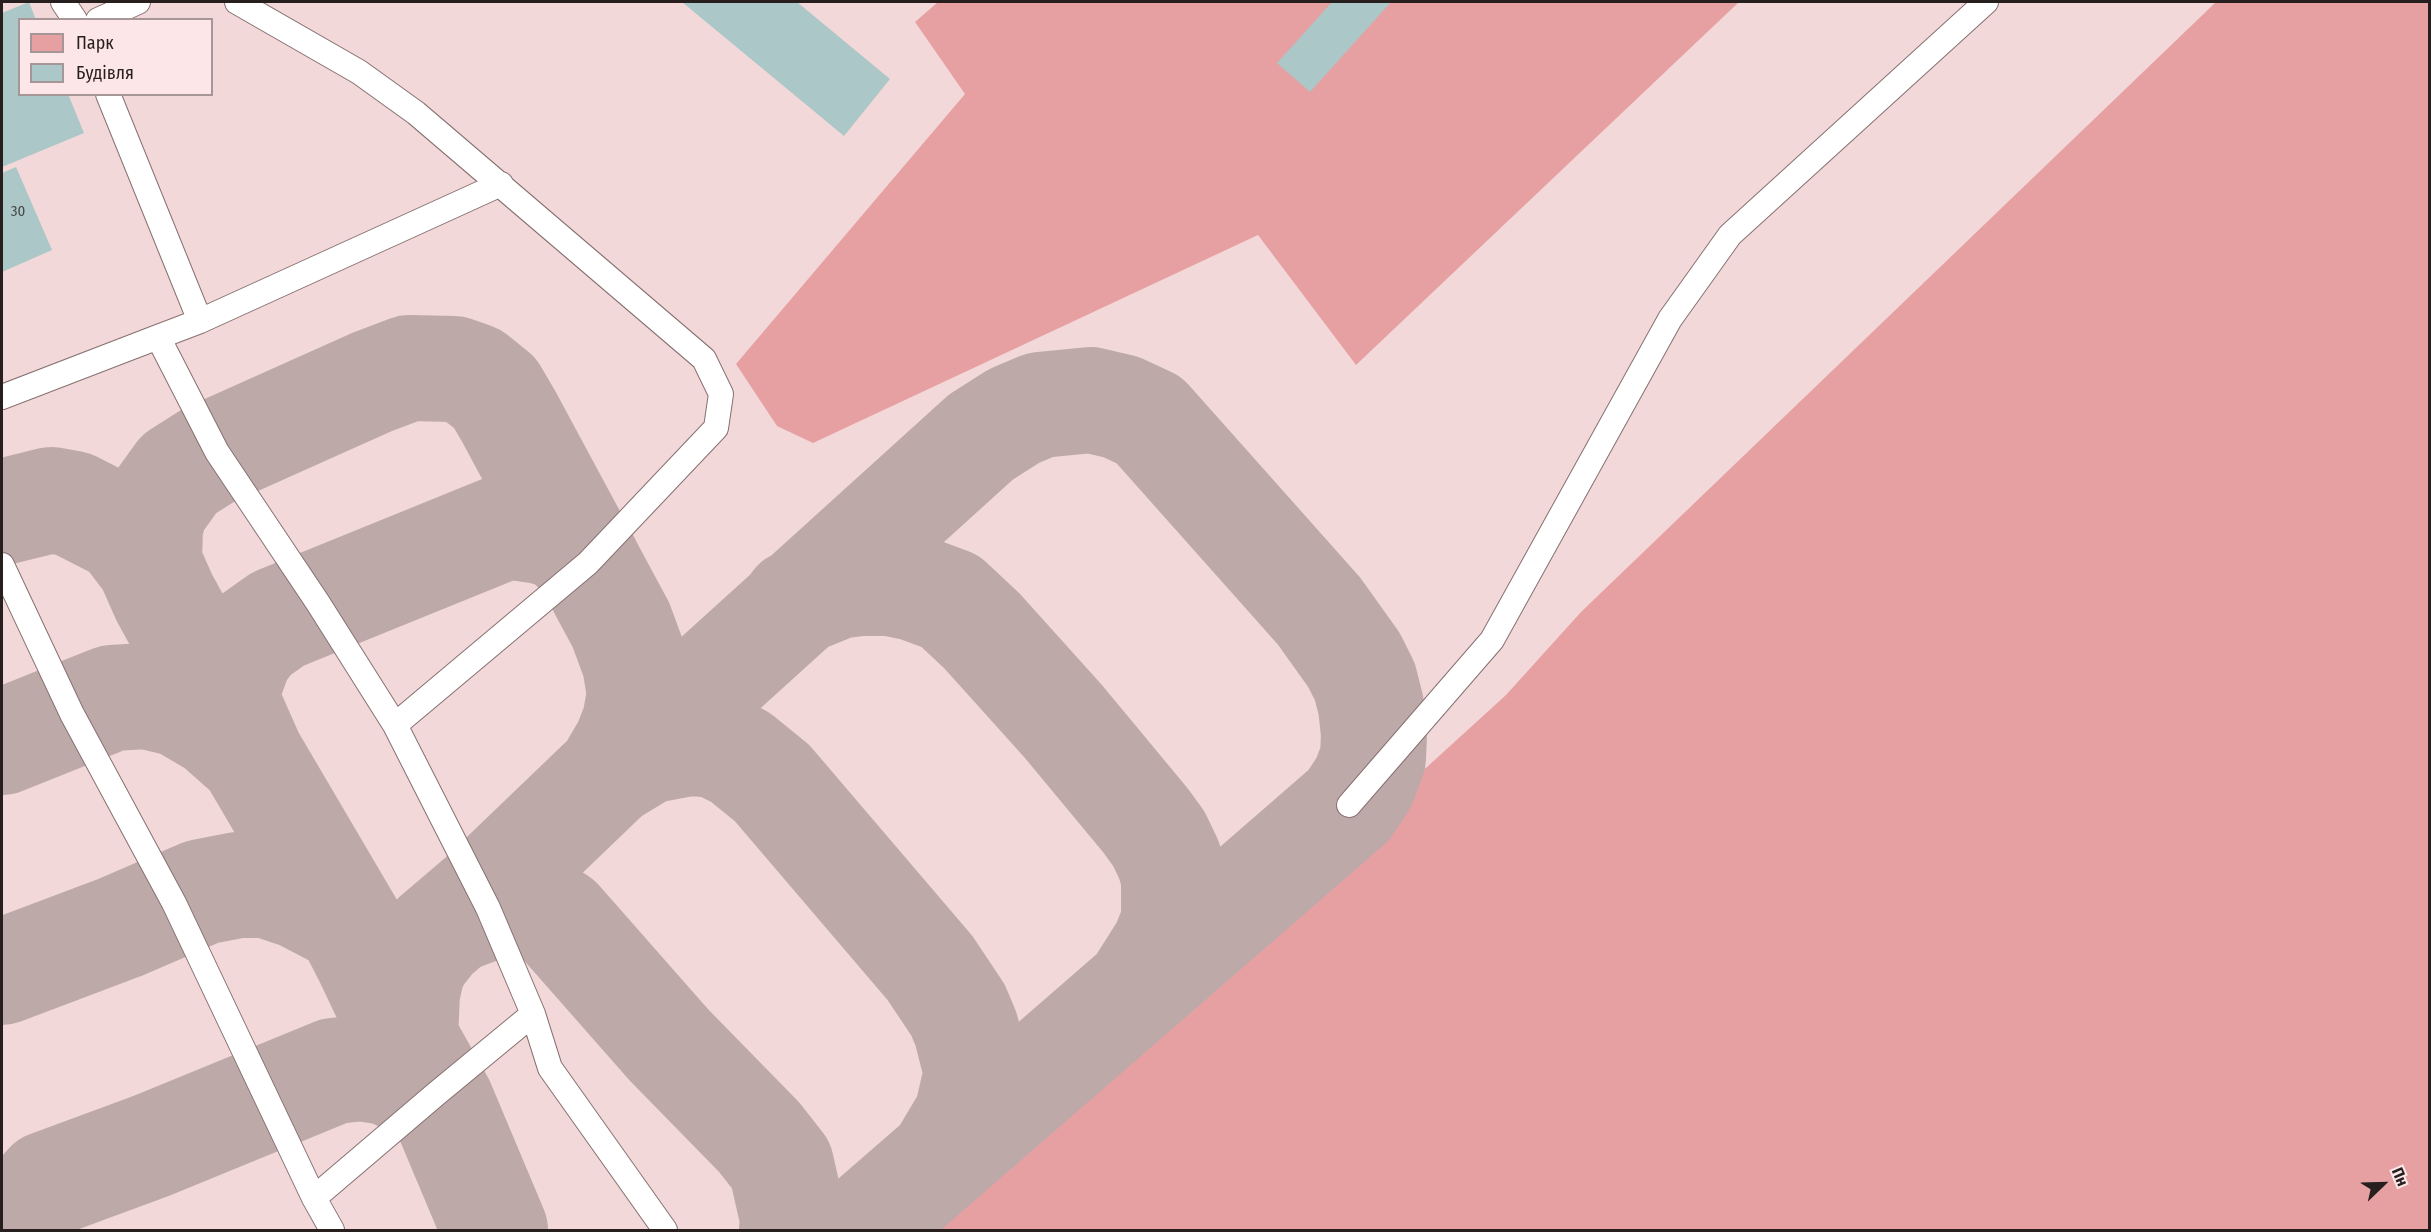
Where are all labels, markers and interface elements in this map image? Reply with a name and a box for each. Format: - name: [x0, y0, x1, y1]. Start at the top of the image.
- legend: [18, 18, 213, 96]
- text: Парк: [76, 32, 114, 54]
- text: Будівля: [76, 62, 134, 84]
- house number: 30: [11, 203, 25, 221]
- north arrow: [2353, 1154, 2413, 1214]
- text: Пн: [2388, 1165, 2412, 1189]

